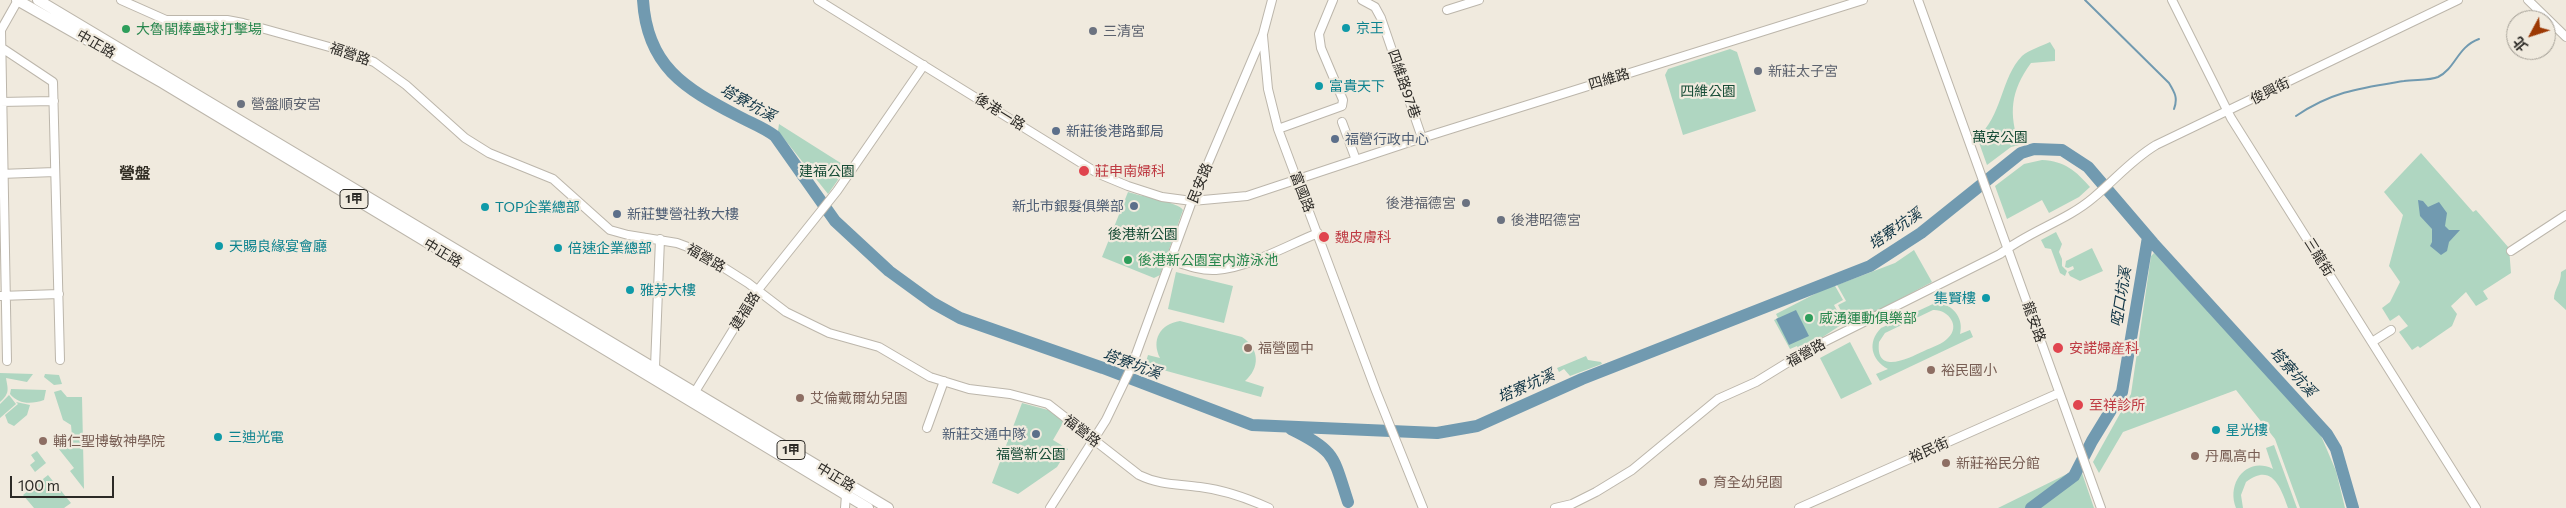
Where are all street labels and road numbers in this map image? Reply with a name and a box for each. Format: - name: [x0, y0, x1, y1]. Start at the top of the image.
- street label: 中正路: [74, 26, 118, 62]
- street label: 福營路: [327, 39, 373, 69]
- street label: 四維路97巷: [1384, 47, 1424, 121]
- street label: 四維路: [1586, 65, 1632, 93]
- street label: 俊興街: [2247, 74, 2293, 108]
- street label: 後港一路: [972, 90, 1028, 134]
- street label: 民安路: [1184, 160, 1216, 206]
- street label: 富國路: [1287, 169, 1317, 215]
- road number: 1甲: [340, 190, 368, 208]
- street label: 中正路: [421, 235, 465, 271]
- street label: 三龍街: [2301, 235, 2337, 279]
- street label: 福營路: [684, 240, 728, 276]
- street label: 建福路: [727, 289, 763, 333]
- street label: 龍安路: [2019, 299, 2049, 345]
- street label: 福營路: [1784, 335, 1828, 371]
- street label: 福營路: [1060, 411, 1104, 451]
- street label: 裕民街: [1906, 434, 1952, 466]
- road number: 1甲: [777, 440, 805, 460]
- street label: 中正路: [814, 459, 858, 495]

